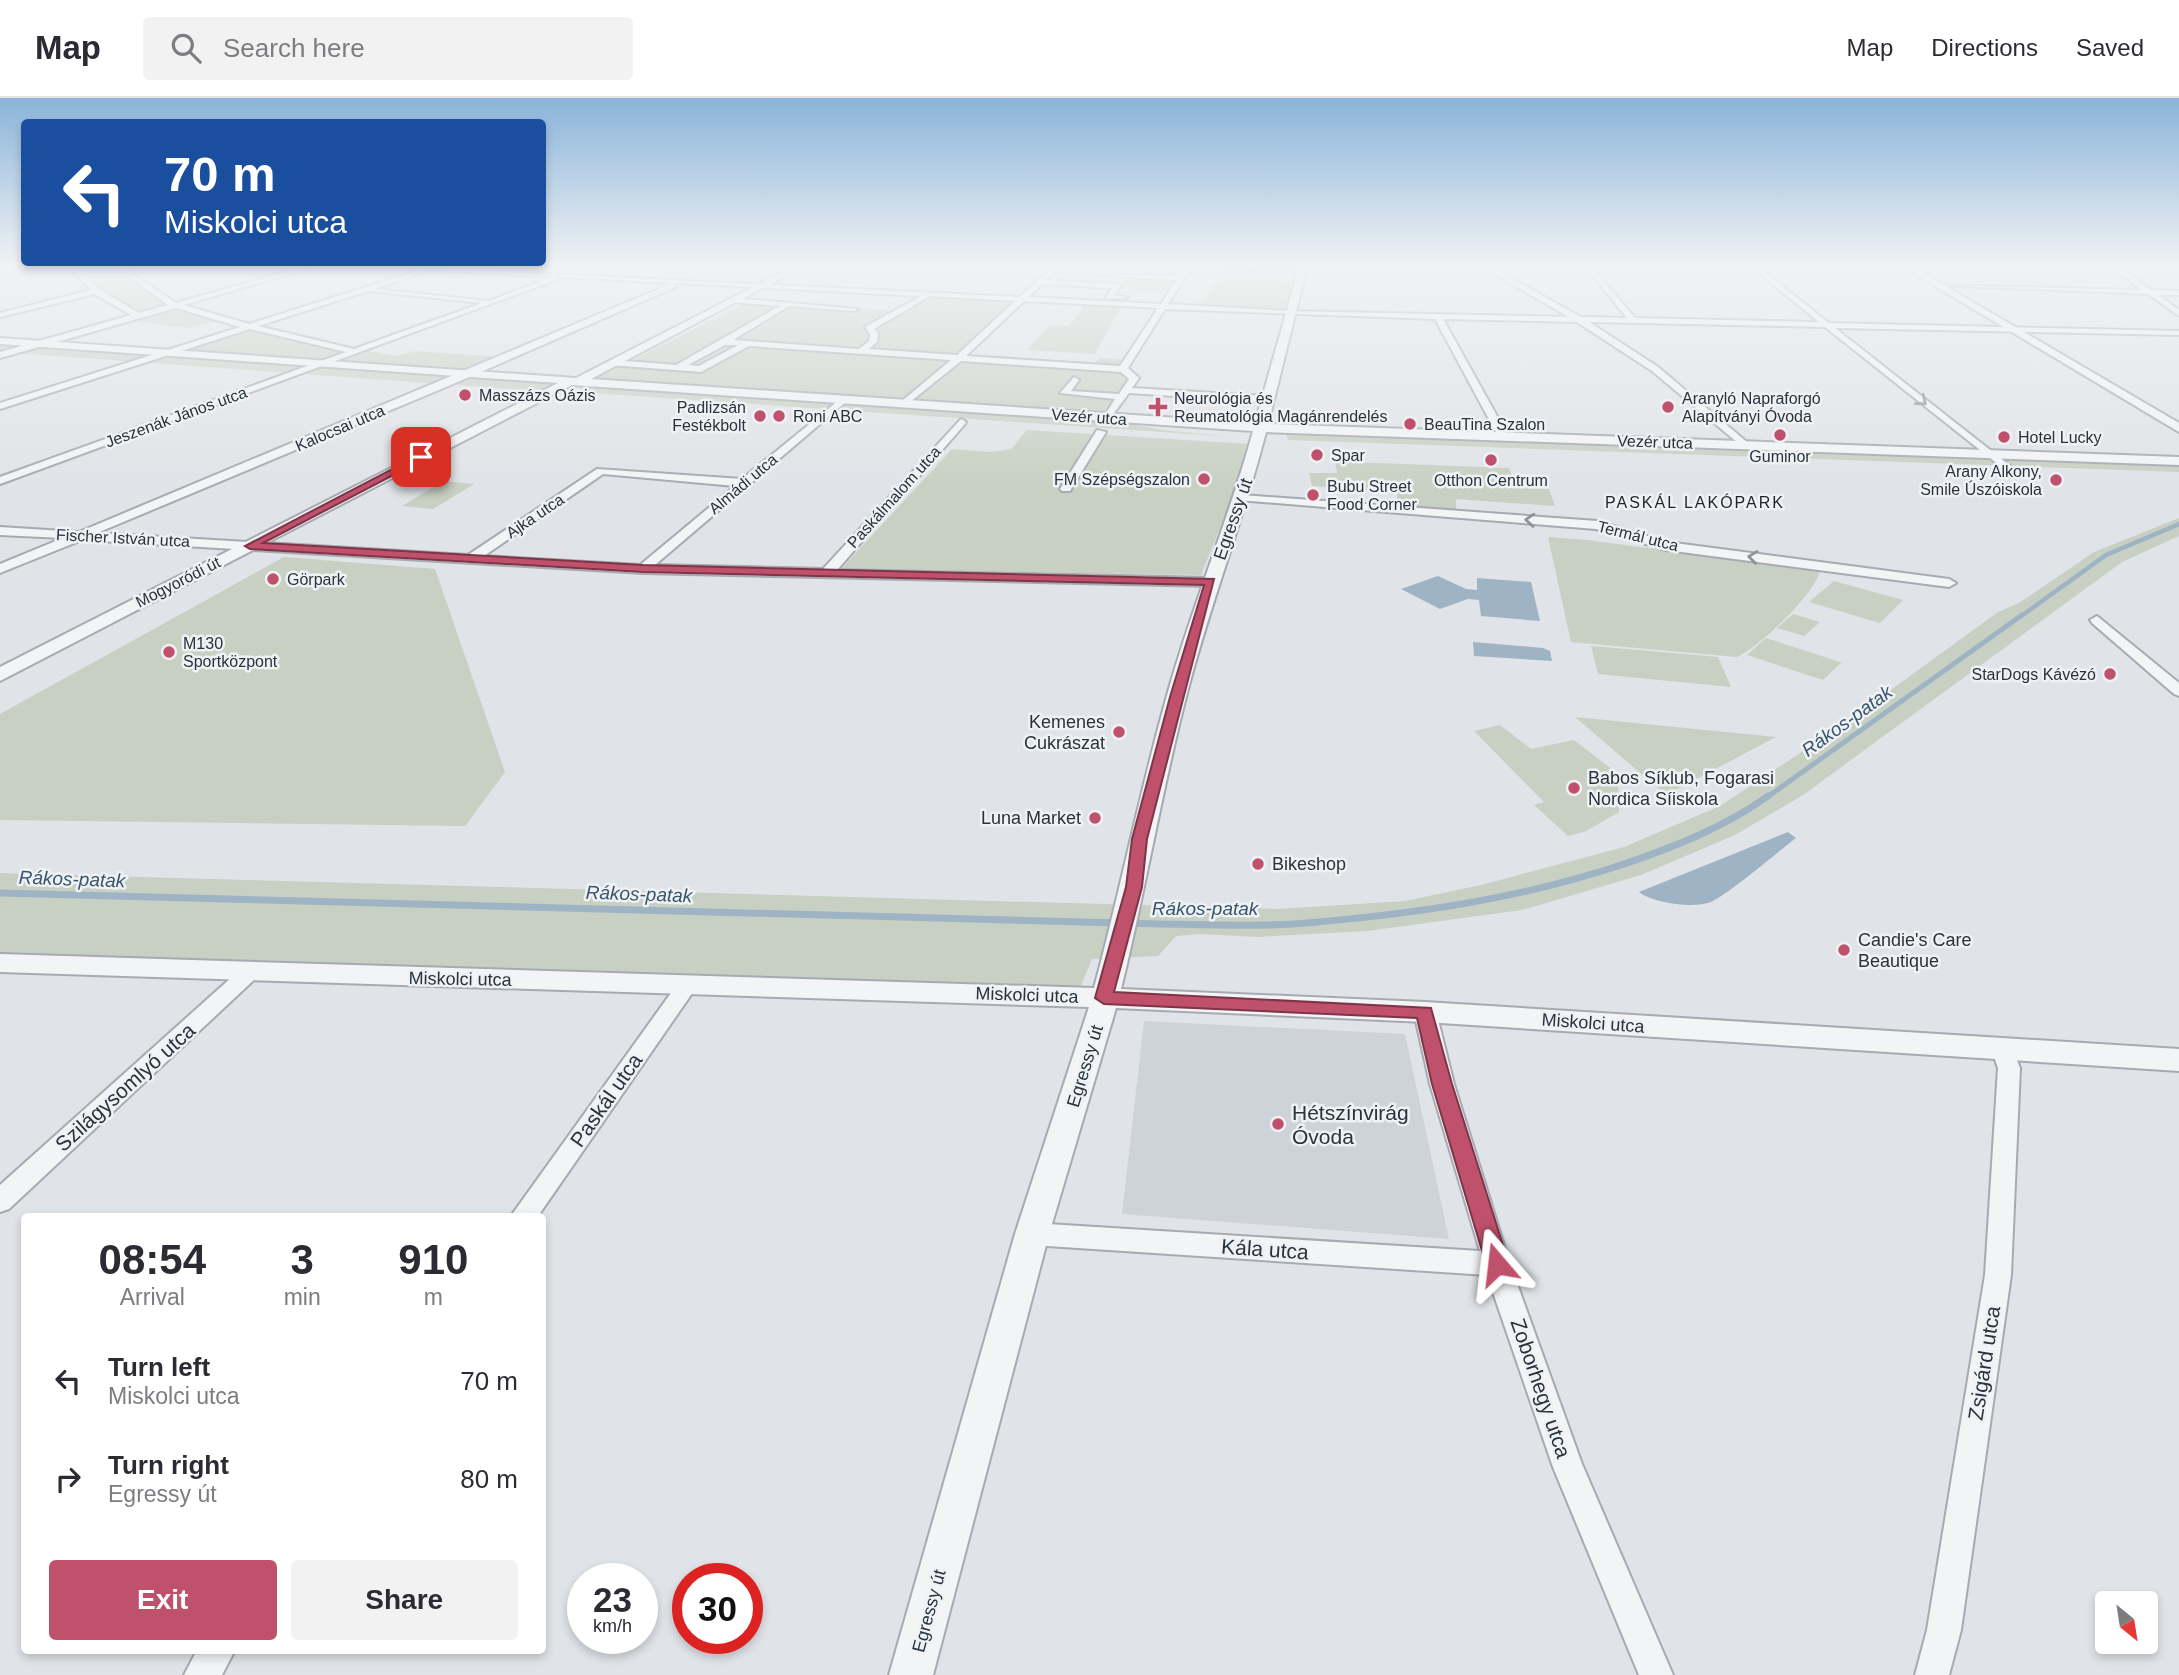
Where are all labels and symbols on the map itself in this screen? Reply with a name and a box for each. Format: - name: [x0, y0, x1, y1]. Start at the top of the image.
- street label: Jeszenák János utca: [103, 383, 249, 451]
- marker: Masszázs Oázis: [457, 387, 473, 403]
- place label: Masszázs Oázis: [479, 387, 595, 404]
- place label: Neurológia és Reumatológia Magánrendelés: [1174, 390, 1387, 425]
- place label: Aranyló Napraforgó Alapítványi Óvoda: [1682, 390, 1821, 425]
- one-way arrow: [1914, 393, 1927, 406]
- marker: Neurológia és Reumatológia Magánrendelés: [1148, 397, 1168, 417]
- place label: Padlizsán Festékbolt: [672, 399, 747, 434]
- marker: Aranyló Napraforgó Alapítványi Óvoda: [1660, 399, 1676, 415]
- street label: Kalocsai utca: [293, 402, 387, 454]
- street label: Vezér utca: [1051, 406, 1127, 428]
- marker: Padlizsán Festékbolt: [752, 408, 768, 424]
- marker: Roni ABC: [771, 408, 787, 424]
- place label: Roni ABC: [793, 408, 862, 425]
- marker: BeauTina Szalon: [1402, 416, 1418, 432]
- place label: BeauTina Szalon: [1424, 416, 1545, 433]
- pin: [391, 427, 451, 487]
- marker: Guminor: [1772, 427, 1788, 443]
- marker: Hotel Lucky: [1996, 429, 2012, 445]
- place label: Hotel Lucky: [2018, 429, 2102, 446]
- street label: Vezér utca: [1617, 432, 1693, 452]
- street label: Paskálmalom utca: [844, 443, 944, 551]
- marker: Spar: [1309, 447, 1325, 463]
- place label: Spar: [1331, 447, 1365, 464]
- place label: Guminor: [1749, 448, 1811, 465]
- street label: Almádi utca: [706, 451, 781, 517]
- marker: Otthon Centrum: [1483, 452, 1499, 468]
- place label: Arany Alkony, Smile Úszóiskola: [1920, 463, 2042, 498]
- place label: FM Szépségszalon: [1054, 471, 1190, 488]
- marker: FM Szépségszalon: [1196, 471, 1212, 487]
- place label: Otthon Centrum: [1434, 472, 1548, 489]
- marker: Arany Alkony, Smile Úszóiskola: [2048, 472, 2064, 488]
- street label: Egressy út: [1210, 476, 1256, 562]
- place label: Bubu Street Food Corner: [1327, 478, 1417, 513]
- marker: Bubu Street Food Corner: [1305, 487, 1321, 503]
- street label: Ajka utca: [503, 490, 567, 541]
- district label: PASKÁL LAKÓPARK: [1605, 493, 1785, 511]
- one-way arrow: [1524, 513, 1535, 528]
- street label: Termál utca: [1596, 518, 1680, 554]
- street label: Fischer István utca: [56, 526, 191, 550]
- one-way arrow: [1748, 550, 1759, 565]
- street label: Mogyoródi út: [133, 553, 224, 611]
- marker: Görpark: [265, 571, 281, 587]
- place label: Görpark: [287, 571, 346, 588]
- place label: M130 Sportközpont: [183, 635, 278, 670]
- marker: M130 Sportközpont: [161, 644, 177, 660]
- place label: StarDogs Kávézó: [1971, 666, 2096, 683]
- marker: StarDogs Kávézó: [2102, 666, 2118, 682]
- water label: Rákos-patak: [1798, 680, 1898, 761]
- place label: Kemenes Cukrászat: [1024, 712, 1105, 753]
- marker: Kemenes Cukrászat: [1111, 724, 1127, 740]
- place label: Babos Síklub, Fogarasi Nordica Síiskola: [1588, 768, 1774, 809]
- marker: Babos Síklub, Fogarasi Nordica Síiskola: [1566, 780, 1582, 796]
- place label: Luna Market: [981, 808, 1081, 828]
- marker: Luna Market: [1087, 810, 1103, 826]
- place label: Bikeshop: [1272, 854, 1346, 874]
- marker: Bikeshop: [1250, 856, 1266, 872]
- water label: Rákos-patak: [18, 867, 127, 891]
- water label: Rákos-patak: [585, 882, 694, 906]
- water label: Rákos-patak: [1152, 898, 1260, 919]
- place label: Candie's Care Beautique: [1858, 930, 1972, 971]
- marker: Candie's Care Beautique: [1836, 942, 1852, 958]
- street label: Miskolci utca: [408, 968, 513, 990]
- street label: Miskolci utca: [975, 983, 1080, 1007]
- street label: Miskolci utca: [1541, 1009, 1646, 1037]
- street label: Szilágysomlyó utca: [51, 1018, 200, 1156]
- street label: Egressy út: [1063, 1022, 1107, 1110]
- street label: Paskál utca: [565, 1049, 647, 1151]
- place label: Hétszínvirág Óvoda: [1292, 1101, 1409, 1148]
- marker: Hétszínvirág Óvoda: [1270, 1116, 1286, 1132]
- position arrow: [1460, 1227, 1534, 1301]
- street label: Kála utca: [1221, 1234, 1310, 1264]
- street label: Zsigárd utca: [1964, 1304, 2004, 1422]
- street label: Zoborhegy utca: [1506, 1315, 1576, 1461]
- speed limit sign: 30: [672, 1563, 763, 1654]
- street label: Egressy út: [908, 1567, 950, 1655]
- north arrow: [2095, 1591, 2158, 1654]

